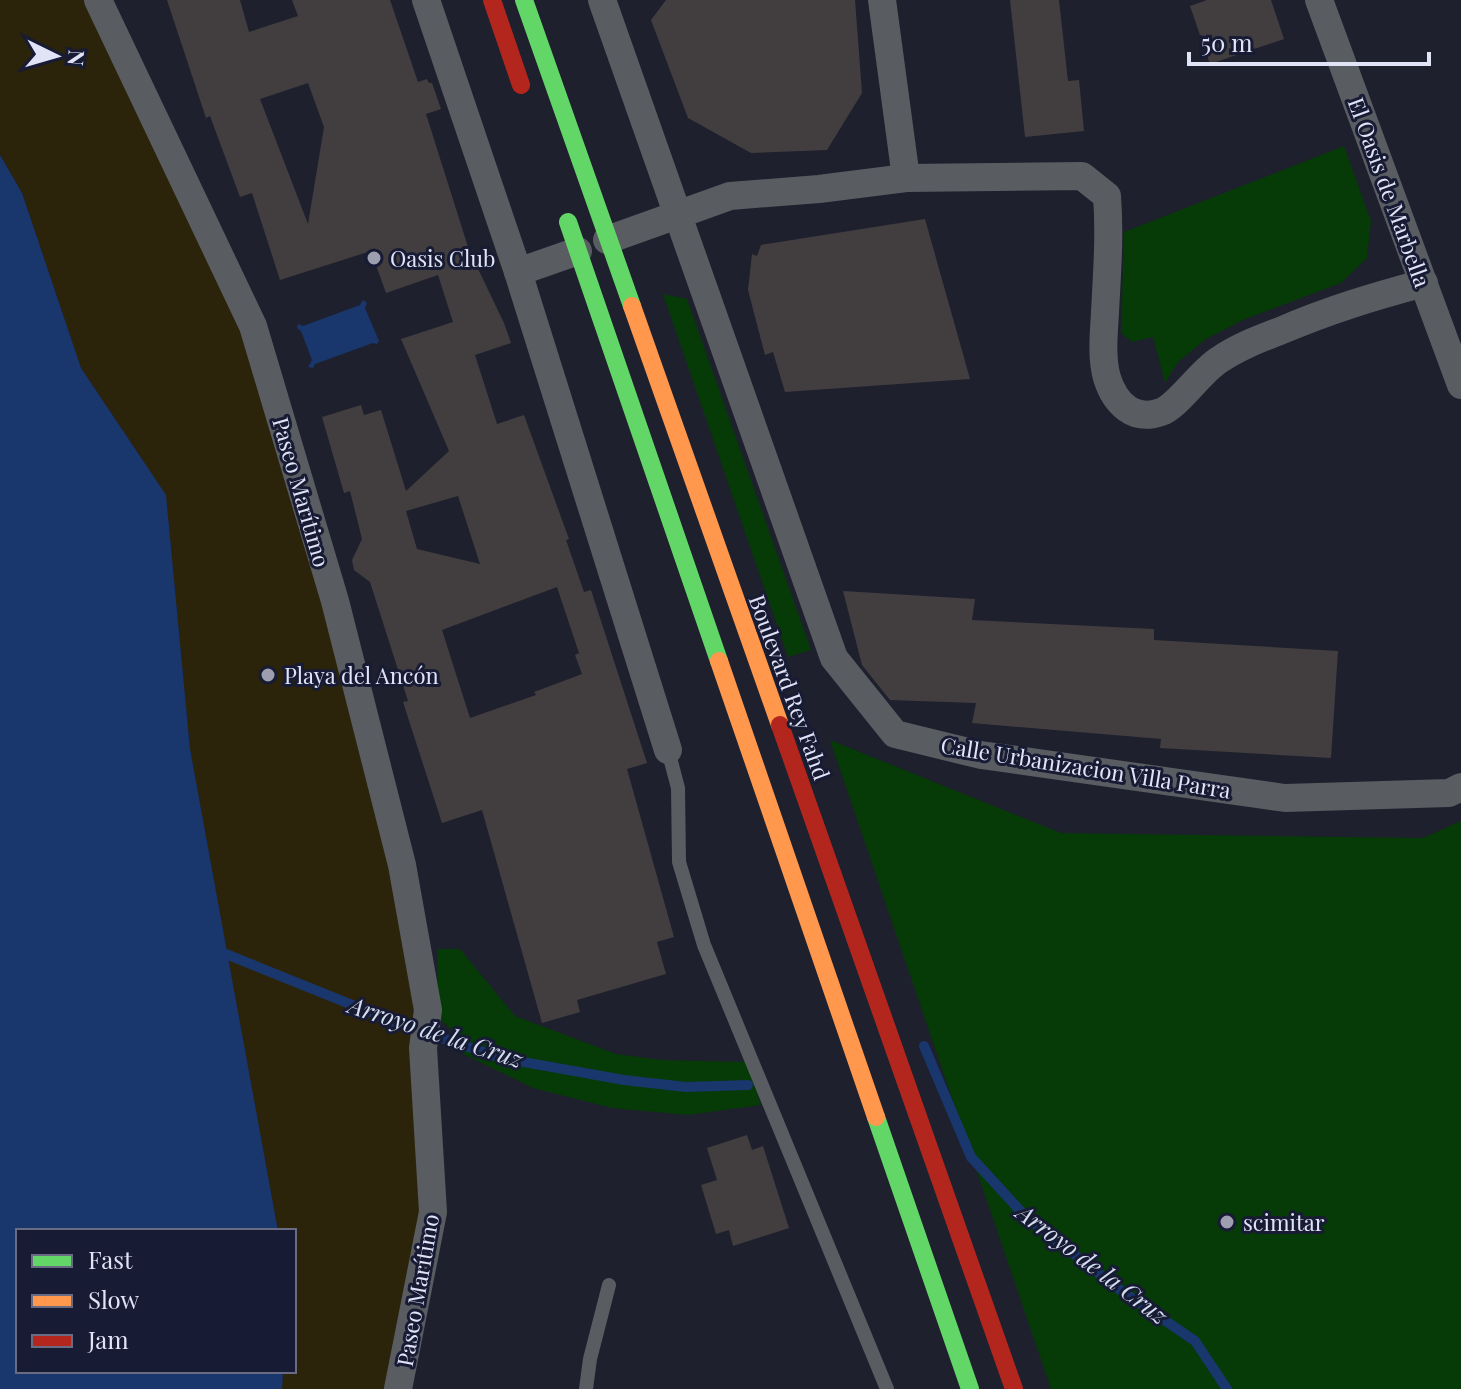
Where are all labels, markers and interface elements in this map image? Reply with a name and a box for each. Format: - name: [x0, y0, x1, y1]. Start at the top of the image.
- north arrow: [16, 16, 96, 96]
- scale bar: [1189, 16, 1429, 66]
- text: 50 m: [1201, 26, 1253, 58]
- text: N: [61, 49, 93, 67]
- street label: El Oasis de Marbella: [1342, 93, 1438, 291]
- place label: Oasis Club: [390, 243, 495, 273]
- marker: Oasis Club: [365, 249, 383, 267]
- street label: Paseo Marítimo: [266, 414, 338, 570]
- street label: Boulevard Rey Fahd: [743, 590, 837, 784]
- place label: Playa del Ancón: [284, 660, 439, 690]
- marker: Playa del Ancón: [259, 666, 277, 684]
- street label: Calle Urbanizacion Villa Parra: [939, 729, 1233, 805]
- water label: Arroyo de la Cruz: [342, 987, 528, 1075]
- water label: Arroyo de la Cruz: [1009, 1194, 1176, 1331]
- place label: scimitar: [1243, 1207, 1325, 1237]
- street label: Paseo Marítimo: [389, 1211, 445, 1369]
- marker: scimitar: [1218, 1213, 1236, 1231]
- legend: [16, 1229, 296, 1373]
- text: Fast: [88, 1243, 133, 1275]
- text: Slow: [88, 1283, 140, 1315]
- text: Jam: [87, 1323, 129, 1355]

